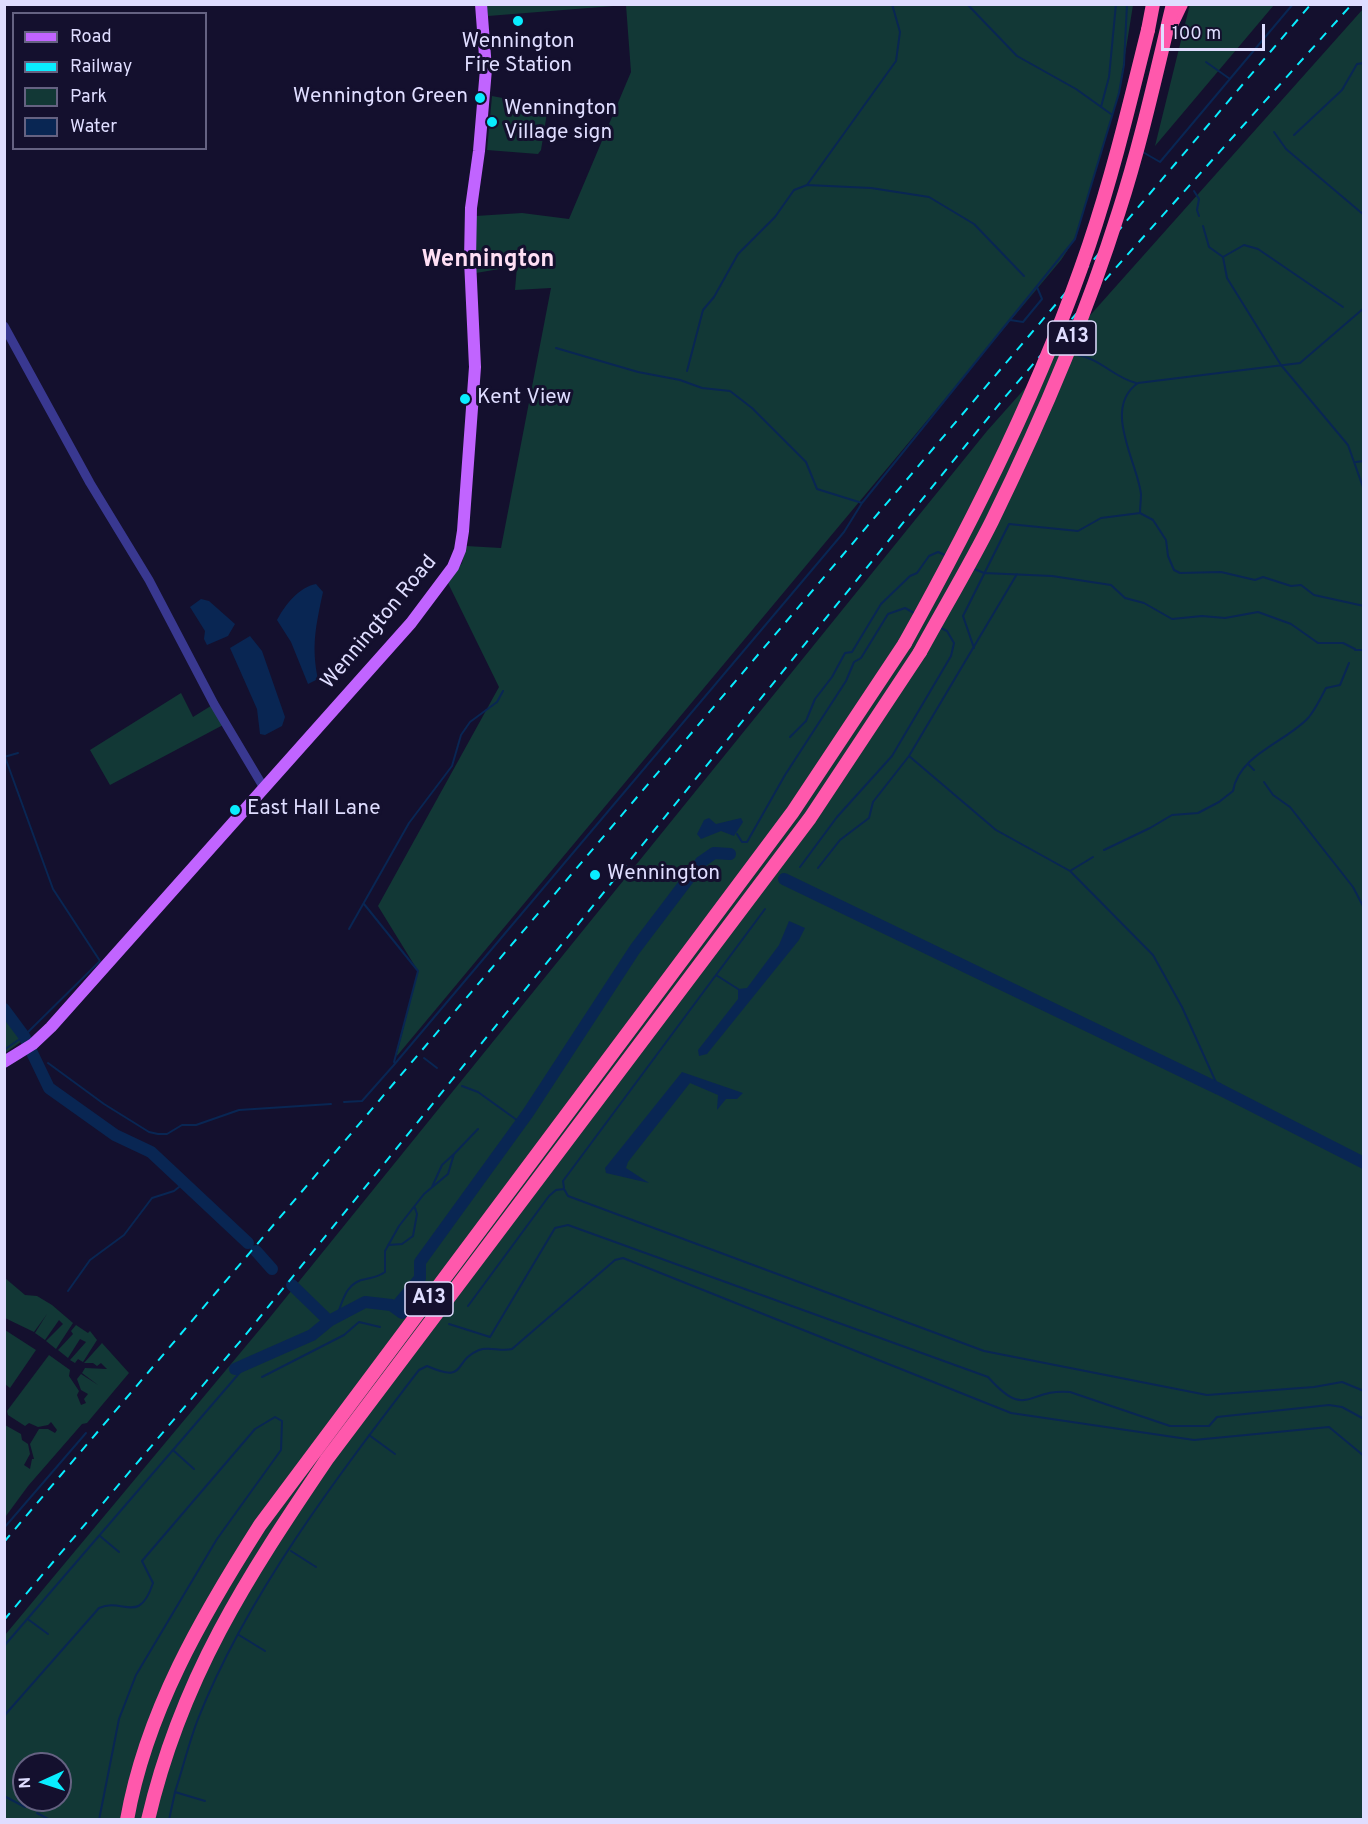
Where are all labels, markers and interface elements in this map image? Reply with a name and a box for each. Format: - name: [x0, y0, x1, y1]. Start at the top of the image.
- legend: [12, 12, 207, 150]
- scale bar: [1164, 12, 1268, 50]
- marker: Wennington Fire Station: [511, 14, 525, 28]
- text: 100 m: [1172, 23, 1221, 46]
- text: Road: [70, 26, 112, 49]
- place label: Wennington Fire Station: [461, 30, 575, 80]
- text: Railway: [70, 56, 132, 79]
- place label: Wennington Green: [293, 85, 468, 111]
- text: Park: [70, 86, 107, 109]
- marker: Wennington Green: [473, 91, 487, 105]
- place label: Wennington Village sign: [504, 97, 617, 147]
- marker: Wennington Village sign: [485, 115, 499, 129]
- text: Water: [70, 116, 117, 139]
- district label: Wennington: [421, 247, 555, 275]
- road number: A13: [1048, 321, 1096, 355]
- place label: Kent View: [477, 386, 571, 412]
- marker: Kent View: [458, 392, 472, 406]
- street label: Wennington Road: [317, 551, 443, 695]
- place label: East Hall Lane: [247, 797, 381, 823]
- marker: East Hall Lane: [228, 803, 242, 817]
- place label: Wennington: [607, 862, 720, 888]
- marker: Wennington: [588, 868, 602, 882]
- road number: A13: [405, 1282, 453, 1316]
- north arrow: [12, 1752, 72, 1812]
- text: N: [16, 1777, 36, 1789]

